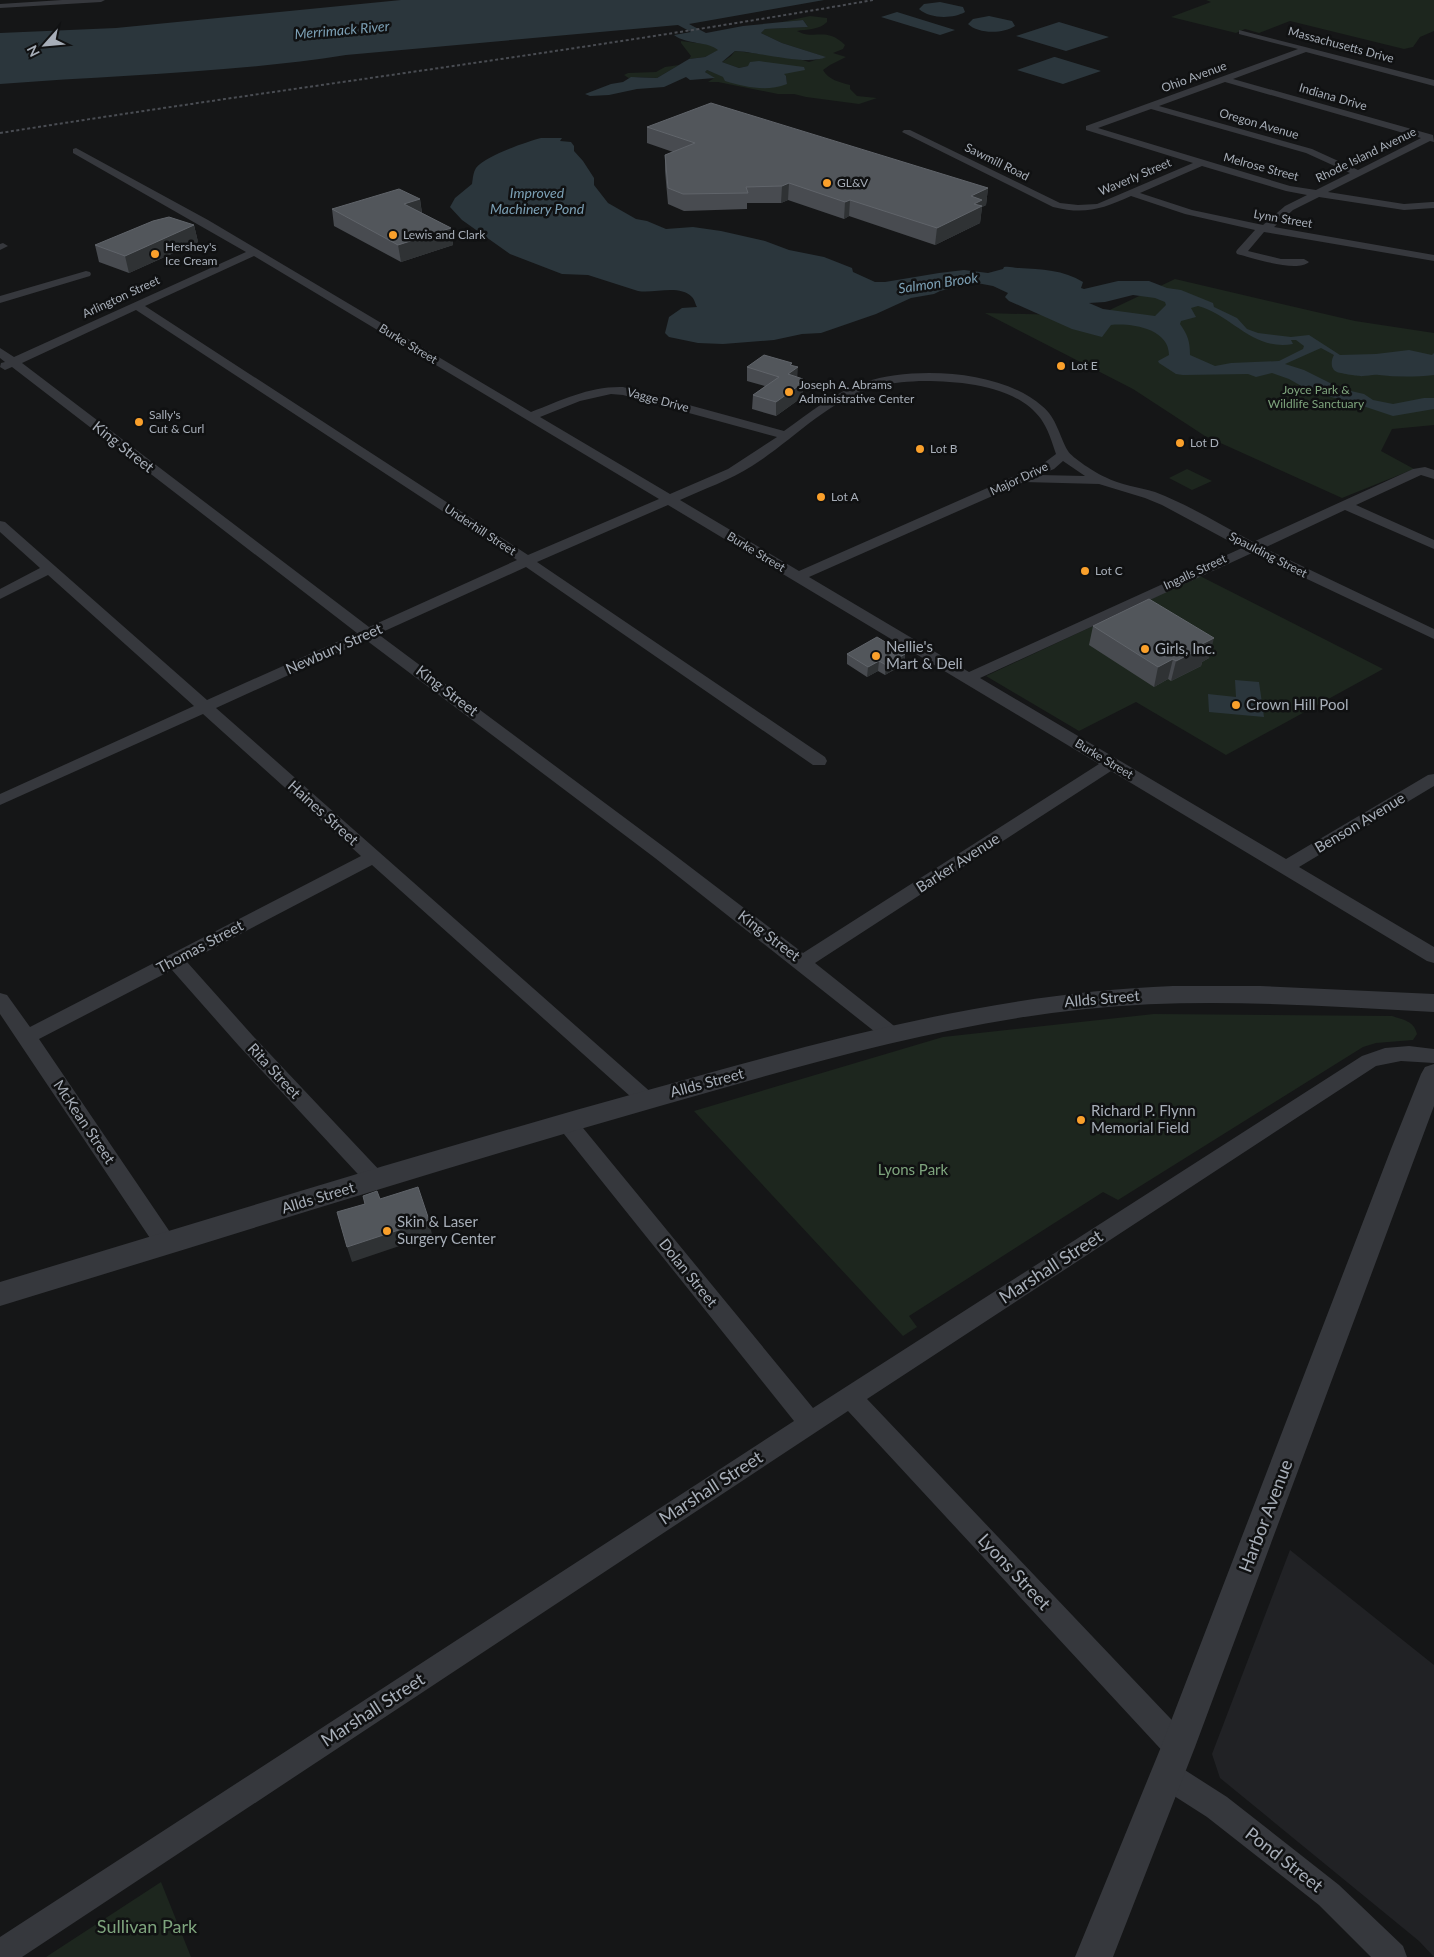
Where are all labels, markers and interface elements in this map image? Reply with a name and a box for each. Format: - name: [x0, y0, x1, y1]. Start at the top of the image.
- water label: Merrimack River: [294, 17, 390, 42]
- north arrow: [20, 20, 70, 70]
- street label: Massachusetts Drive: [1287, 23, 1396, 66]
- text: N: [23, 42, 43, 60]
- street label: Ohio Avenue: [1159, 58, 1228, 95]
- street label: Indiana Drive: [1297, 80, 1369, 113]
- street label: Oregon Avenue: [1218, 105, 1301, 142]
- street label: Rhode Island Avenue: [1313, 124, 1419, 185]
- street label: Sawmill Road: [963, 139, 1032, 184]
- street label: Melrose Street: [1222, 149, 1301, 184]
- street label: Waverly Street: [1096, 154, 1174, 199]
- place label: GL&V: [837, 175, 869, 190]
- marker: GL&V: [821, 177, 833, 189]
- water label: Improved Machinery Pond: [490, 184, 585, 217]
- street label: Lynn Street: [1253, 206, 1314, 231]
- place label: Lewis and Clark: [403, 227, 486, 242]
- marker: Lewis and Clark: [387, 229, 399, 241]
- place label: Hershey's Ice Cream: [165, 239, 218, 268]
- marker: Hershey's Ice Cream: [149, 248, 161, 260]
- water label: Salmon Brook: [897, 268, 979, 297]
- street label: Arlington Street: [80, 272, 162, 321]
- street label: Burke Street: [376, 320, 441, 367]
- place label: Lot E: [1071, 358, 1098, 373]
- marker: Lot E: [1055, 360, 1067, 372]
- place label: Joseph A. Abrams Administrative Center: [799, 377, 915, 406]
- park label: Joyce Park & Wildlife Sanctuary: [1268, 382, 1365, 411]
- street label: Vagge Drive: [625, 384, 691, 415]
- marker: Joseph A. Abrams Administrative Center: [783, 386, 795, 398]
- place label: Sally's Cut & Curl: [149, 407, 204, 436]
- marker: Sally's Cut & Curl: [133, 416, 145, 428]
- street label: King Street: [89, 417, 158, 476]
- place label: Lot D: [1190, 435, 1219, 450]
- marker: Lot D: [1174, 437, 1186, 449]
- place label: Lot B: [930, 441, 958, 456]
- marker: Lot B: [914, 443, 926, 455]
- street label: Major Drive: [987, 459, 1050, 499]
- place label: Lot A: [831, 489, 859, 504]
- marker: Lot A: [815, 491, 827, 503]
- street label: Underhill Street: [442, 501, 520, 559]
- street label: Burke Street: [724, 528, 789, 575]
- street label: Spaulding Street: [1227, 528, 1310, 581]
- street label: Ingalls Street: [1161, 550, 1229, 593]
- place label: Lot C: [1095, 563, 1123, 578]
- marker: Lot C: [1079, 565, 1091, 577]
- street label: Newbury Street: [283, 619, 385, 677]
- place label: Nellie's Mart & Deli: [886, 637, 963, 672]
- place label: Girls, Inc.: [1155, 639, 1215, 657]
- marker: Girls, Inc.: [1139, 643, 1151, 655]
- marker: Nellie's Mart & Deli: [870, 650, 882, 662]
- street label: King Street: [413, 661, 483, 720]
- place label: Crown Hill Pool: [1246, 695, 1349, 713]
- marker: Crown Hill Pool: [1230, 699, 1242, 711]
- street label: Burke Street: [1072, 735, 1137, 782]
- street label: Haines Street: [285, 776, 363, 849]
- street label: Benson Avenue: [1311, 788, 1408, 856]
- street label: Barker Avenue: [912, 828, 1003, 896]
- street label: King Street: [735, 906, 805, 965]
- street label: Thomas Street: [153, 916, 246, 976]
- street label: Allds Street: [1064, 986, 1141, 1010]
- street label: Rita Street: [245, 1039, 305, 1102]
- street label: Allds Street: [668, 1063, 746, 1100]
- street label: McKean Street: [50, 1076, 120, 1167]
- place label: Richard P. Flynn Memorial Field: [1091, 1101, 1196, 1136]
- marker: Richard P. Flynn Memorial Field: [1075, 1114, 1087, 1126]
- park label: Lyons Park: [878, 1160, 949, 1178]
- street label: Allds Street: [279, 1177, 357, 1217]
- place label: Skin & Laser Surgery Center: [397, 1212, 496, 1247]
- street label: Marshall Street: [994, 1224, 1107, 1308]
- marker: Skin & Laser Surgery Center: [381, 1225, 393, 1237]
- street label: Dolan Street: [656, 1235, 722, 1311]
- street label: Marshall Street: [654, 1445, 767, 1529]
- street label: Harbor Avenue: [1233, 1456, 1297, 1575]
- street label: Lyons Street: [974, 1528, 1056, 1615]
- street label: Marshall Street: [316, 1667, 429, 1751]
- street label: Pond Street: [1241, 1822, 1328, 1897]
- park label: Sullivan Park: [97, 1915, 198, 1937]

